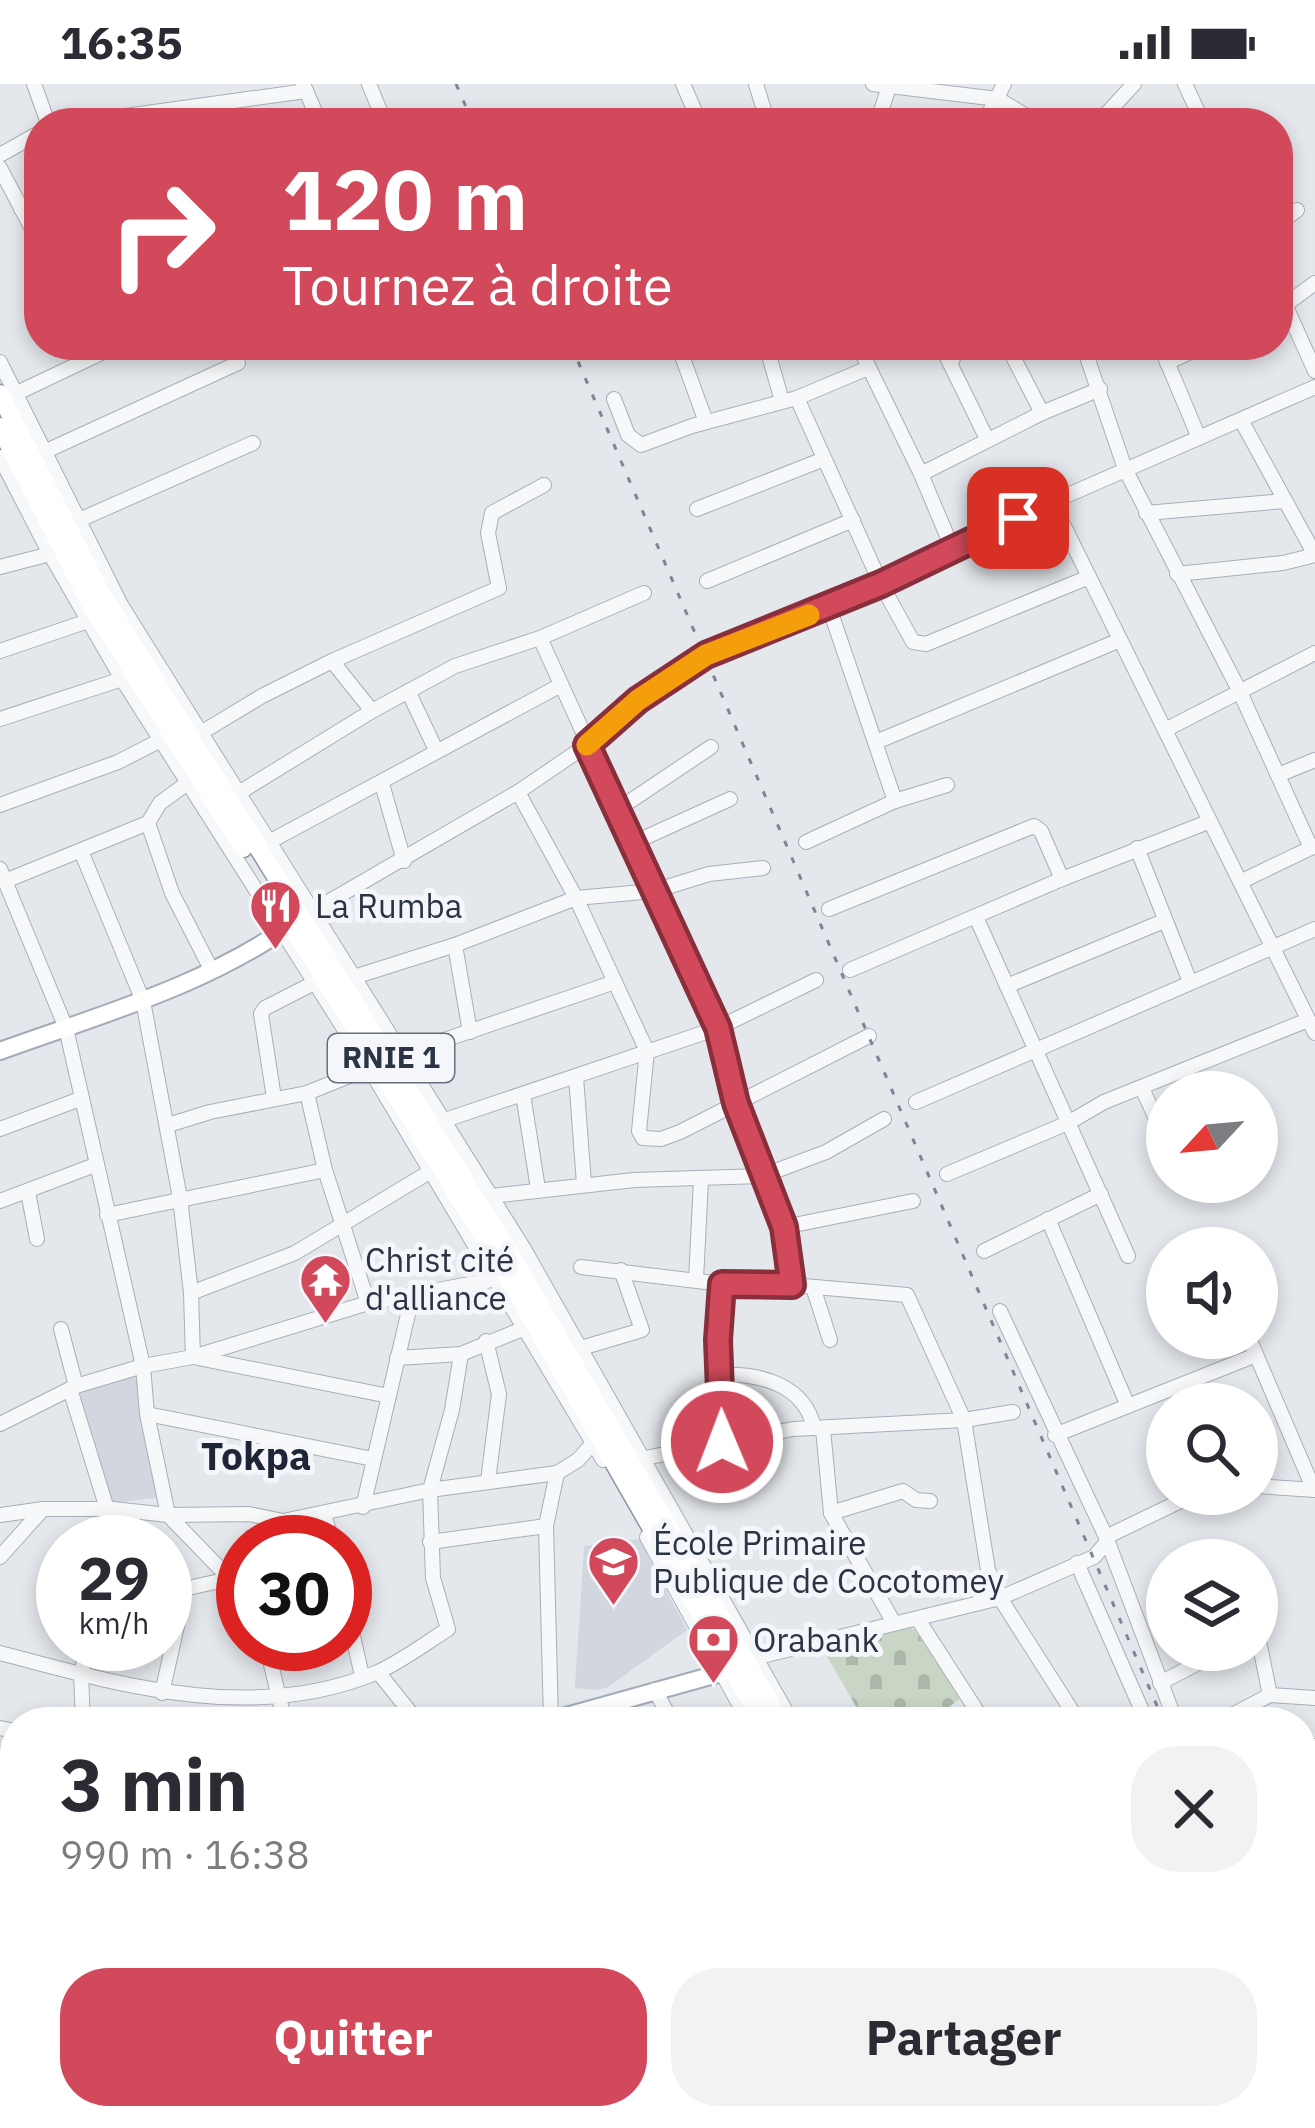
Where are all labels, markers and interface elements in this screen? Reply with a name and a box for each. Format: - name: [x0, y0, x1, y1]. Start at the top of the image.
- text: 16:35: [60, 13, 183, 71]
- text: 120 m: [282, 144, 528, 253]
- icon: right: [84, 156, 240, 312]
- text: Tournez à droite: [282, 250, 673, 320]
- pin: [967, 467, 1069, 569]
- icon: arrive: [985, 485, 1051, 551]
- restaurant icon: La Rumba: [248, 878, 304, 952]
- place label: La Rumba: [315, 884, 462, 927]
- road number: RNIE 1: [328, 1034, 454, 1082]
- north arrow: [1146, 1071, 1278, 1203]
- map controls: [1146, 1071, 1278, 1671]
- button: sound: [1146, 1227, 1278, 1359]
- place label: Christ cité d'alliance: [365, 1238, 514, 1319]
- temple icon: Christ cité d'alliance: [298, 1251, 354, 1325]
- position arrow: [659, 1379, 785, 1505]
- button: search: [1146, 1383, 1278, 1515]
- district label: Tokpa: [201, 1430, 311, 1481]
- speed limit sign: 30: [216, 1515, 372, 1671]
- place label: École Primaire Publique de Cocotomey: [653, 1521, 1004, 1602]
- school or university icon: École Primaire Publique de Cocotomey: [586, 1534, 642, 1608]
- text: 29: [78, 1538, 150, 1617]
- button: layers: [1146, 1539, 1278, 1671]
- text: km/h: [79, 1603, 149, 1642]
- bank icon: Orabank: [686, 1612, 742, 1686]
- place label: Orabank: [753, 1618, 879, 1661]
- text: 3 min: [60, 1737, 248, 1831]
- button: close: [1131, 1746, 1257, 1872]
- text: 990 m · 16:38: [60, 1829, 310, 1880]
- button: Quitter: [60, 1968, 647, 2106]
- button: Partager: [671, 1968, 1257, 2106]

